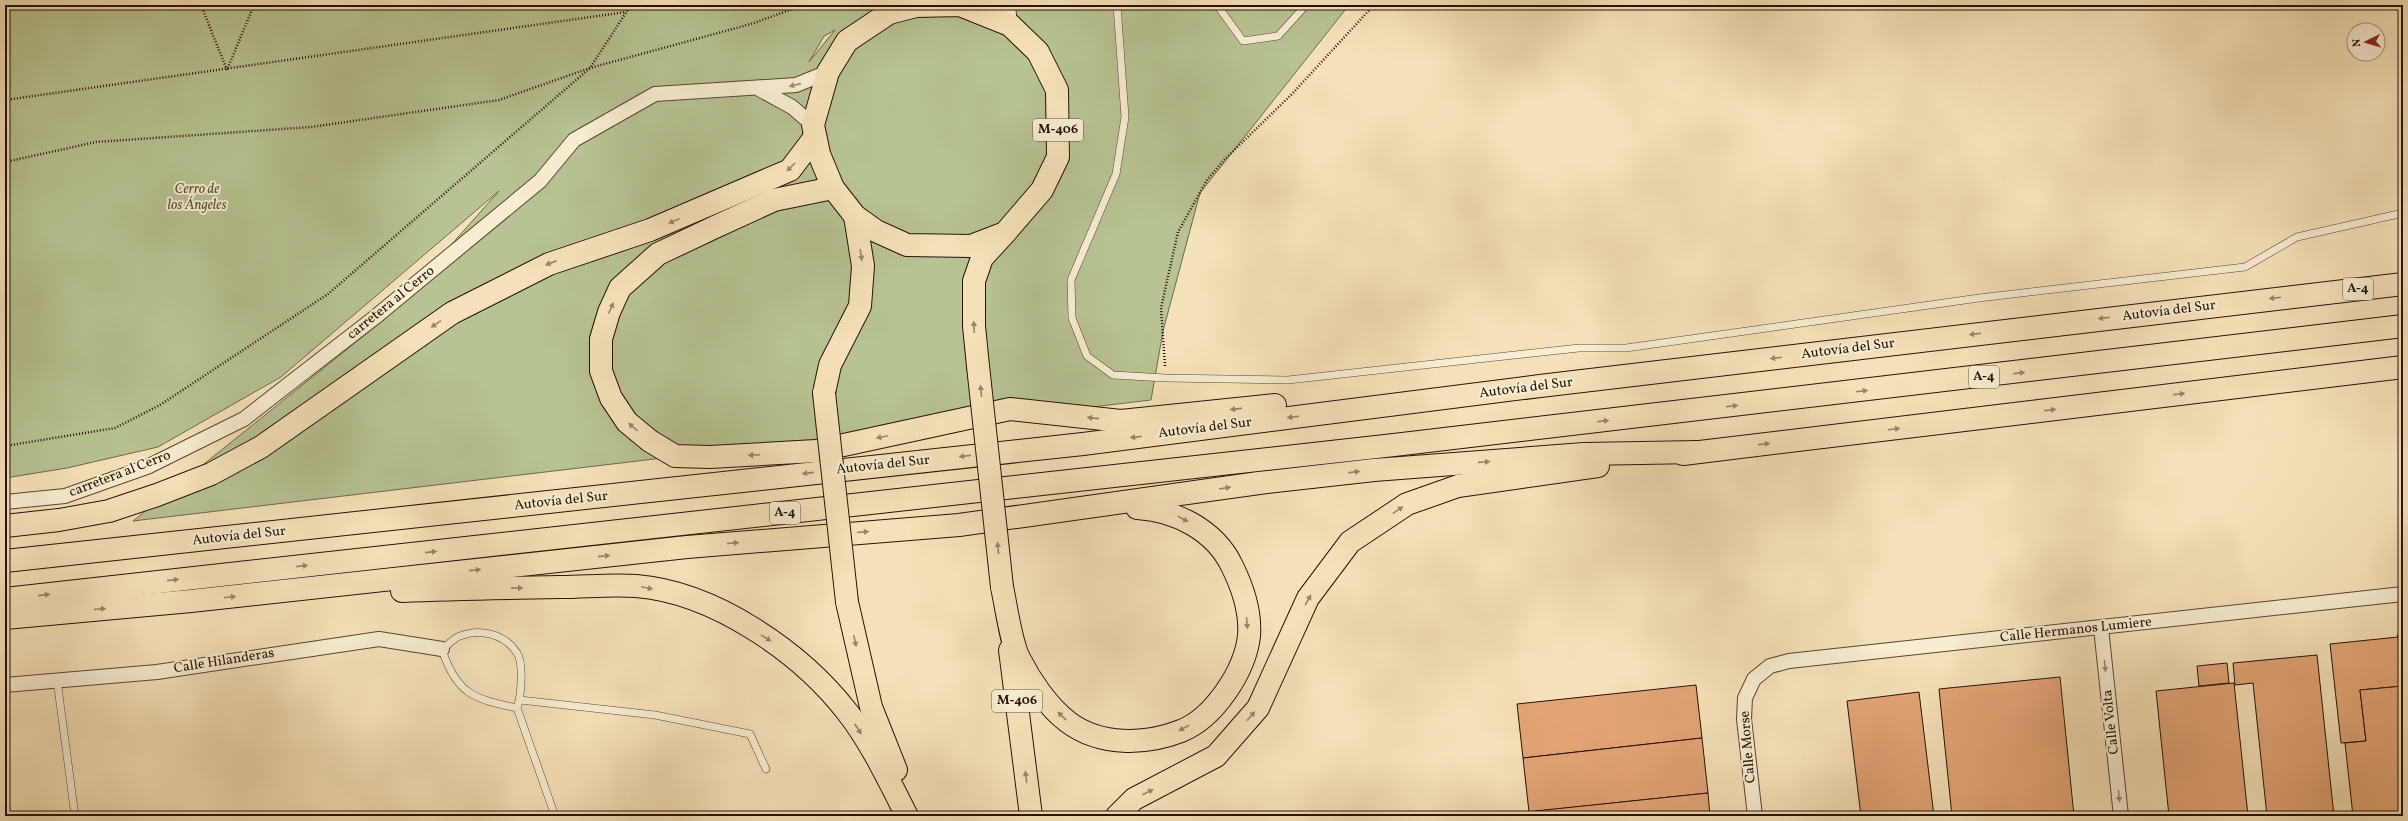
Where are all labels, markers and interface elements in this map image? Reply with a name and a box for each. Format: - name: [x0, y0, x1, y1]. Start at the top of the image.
- north arrow: [2346, 22, 2386, 62]
- text: N: [2350, 38, 2365, 47]
- one-way arrow: [788, 82, 801, 88]
- road number: M-406: [1033, 119, 1083, 141]
- one-way arrow: [786, 162, 796, 172]
- park label: Cerro de los Ángeles: [167, 180, 227, 215]
- one-way arrow: [667, 218, 679, 224]
- one-way arrow: [858, 248, 864, 261]
- one-way arrow: [544, 261, 556, 267]
- street label: carretera al Cerro: [343, 262, 439, 344]
- road number: A-4: [2343, 278, 2373, 300]
- one-way arrow: [2269, 295, 2281, 301]
- street label: Autovía del Sur: [2121, 296, 2217, 326]
- one-way arrow: [608, 302, 614, 314]
- one-way arrow: [2098, 315, 2110, 322]
- one-way arrow: [431, 320, 441, 328]
- one-way arrow: [971, 320, 977, 333]
- one-way arrow: [1969, 331, 1981, 337]
- street label: Autovía del Sur: [1800, 334, 1896, 364]
- one-way arrow: [1770, 355, 1782, 361]
- road number: A-4: [1969, 366, 1999, 388]
- one-way arrow: [2012, 369, 2025, 376]
- street label: Autovía del Sur: [1478, 373, 1574, 403]
- one-way arrow: [977, 385, 984, 397]
- one-way arrow: [1856, 388, 1868, 394]
- one-way arrow: [2173, 391, 2186, 398]
- one-way arrow: [1726, 403, 1738, 409]
- one-way arrow: [1230, 405, 1242, 412]
- one-way arrow: [2044, 407, 2056, 413]
- street label: Autovía del Sur: [1157, 413, 1253, 443]
- one-way arrow: [1087, 414, 1099, 421]
- one-way arrow: [1287, 414, 1299, 420]
- one-way arrow: [1597, 418, 1609, 424]
- one-way arrow: [628, 422, 638, 432]
- one-way arrow: [1887, 426, 1900, 432]
- one-way arrow: [1130, 434, 1142, 440]
- one-way arrow: [876, 435, 888, 441]
- one-way arrow: [1758, 441, 1771, 448]
- street label: carretera al Cerro: [66, 446, 174, 502]
- one-way arrow: [748, 451, 760, 458]
- street label: Autovía del Sur: [835, 451, 931, 479]
- one-way arrow: [959, 453, 971, 459]
- one-way arrow: [1478, 458, 1490, 465]
- one-way arrow: [802, 469, 814, 476]
- one-way arrow: [1348, 469, 1360, 476]
- one-way arrow: [1219, 485, 1231, 491]
- street label: Autovía del Sur: [513, 487, 609, 515]
- road number: A-4: [770, 502, 800, 524]
- one-way arrow: [1393, 506, 1403, 514]
- one-way arrow: [1177, 516, 1188, 522]
- street label: Autovía del Sur: [191, 522, 287, 550]
- one-way arrow: [857, 528, 869, 535]
- one-way arrow: [727, 540, 739, 546]
- one-way arrow: [995, 542, 1001, 554]
- one-way arrow: [425, 549, 437, 555]
- one-way arrow: [598, 553, 610, 559]
- one-way arrow: [296, 563, 308, 569]
- one-way arrow: [469, 567, 481, 573]
- one-way arrow: [167, 577, 179, 584]
- one-way arrow: [511, 585, 524, 591]
- one-way arrow: [641, 586, 653, 592]
- one-way arrow: [38, 591, 50, 598]
- one-way arrow: [224, 594, 236, 600]
- one-way arrow: [1304, 594, 1311, 606]
- one-way arrow: [94, 606, 106, 613]
- street label: Calle Hermanos Lumiere: [1999, 613, 2153, 647]
- one-way arrow: [1244, 617, 1251, 629]
- one-way arrow: [760, 634, 772, 641]
- one-way arrow: [852, 634, 858, 647]
- street label: Calle Hilanderas: [172, 644, 276, 678]
- one-way arrow: [2102, 660, 2109, 672]
- street label: Calle Volta: [2098, 689, 2124, 755]
- road number: M-406: [992, 690, 1042, 712]
- street label: Calle Morse: [1735, 710, 1761, 784]
- one-way arrow: [1057, 711, 1067, 721]
- one-way arrow: [1246, 711, 1255, 722]
- one-way arrow: [854, 724, 862, 734]
- one-way arrow: [1178, 725, 1190, 732]
- one-way arrow: [1023, 771, 1029, 783]
- one-way arrow: [1142, 789, 1153, 796]
- one-way arrow: [2115, 790, 2122, 802]

